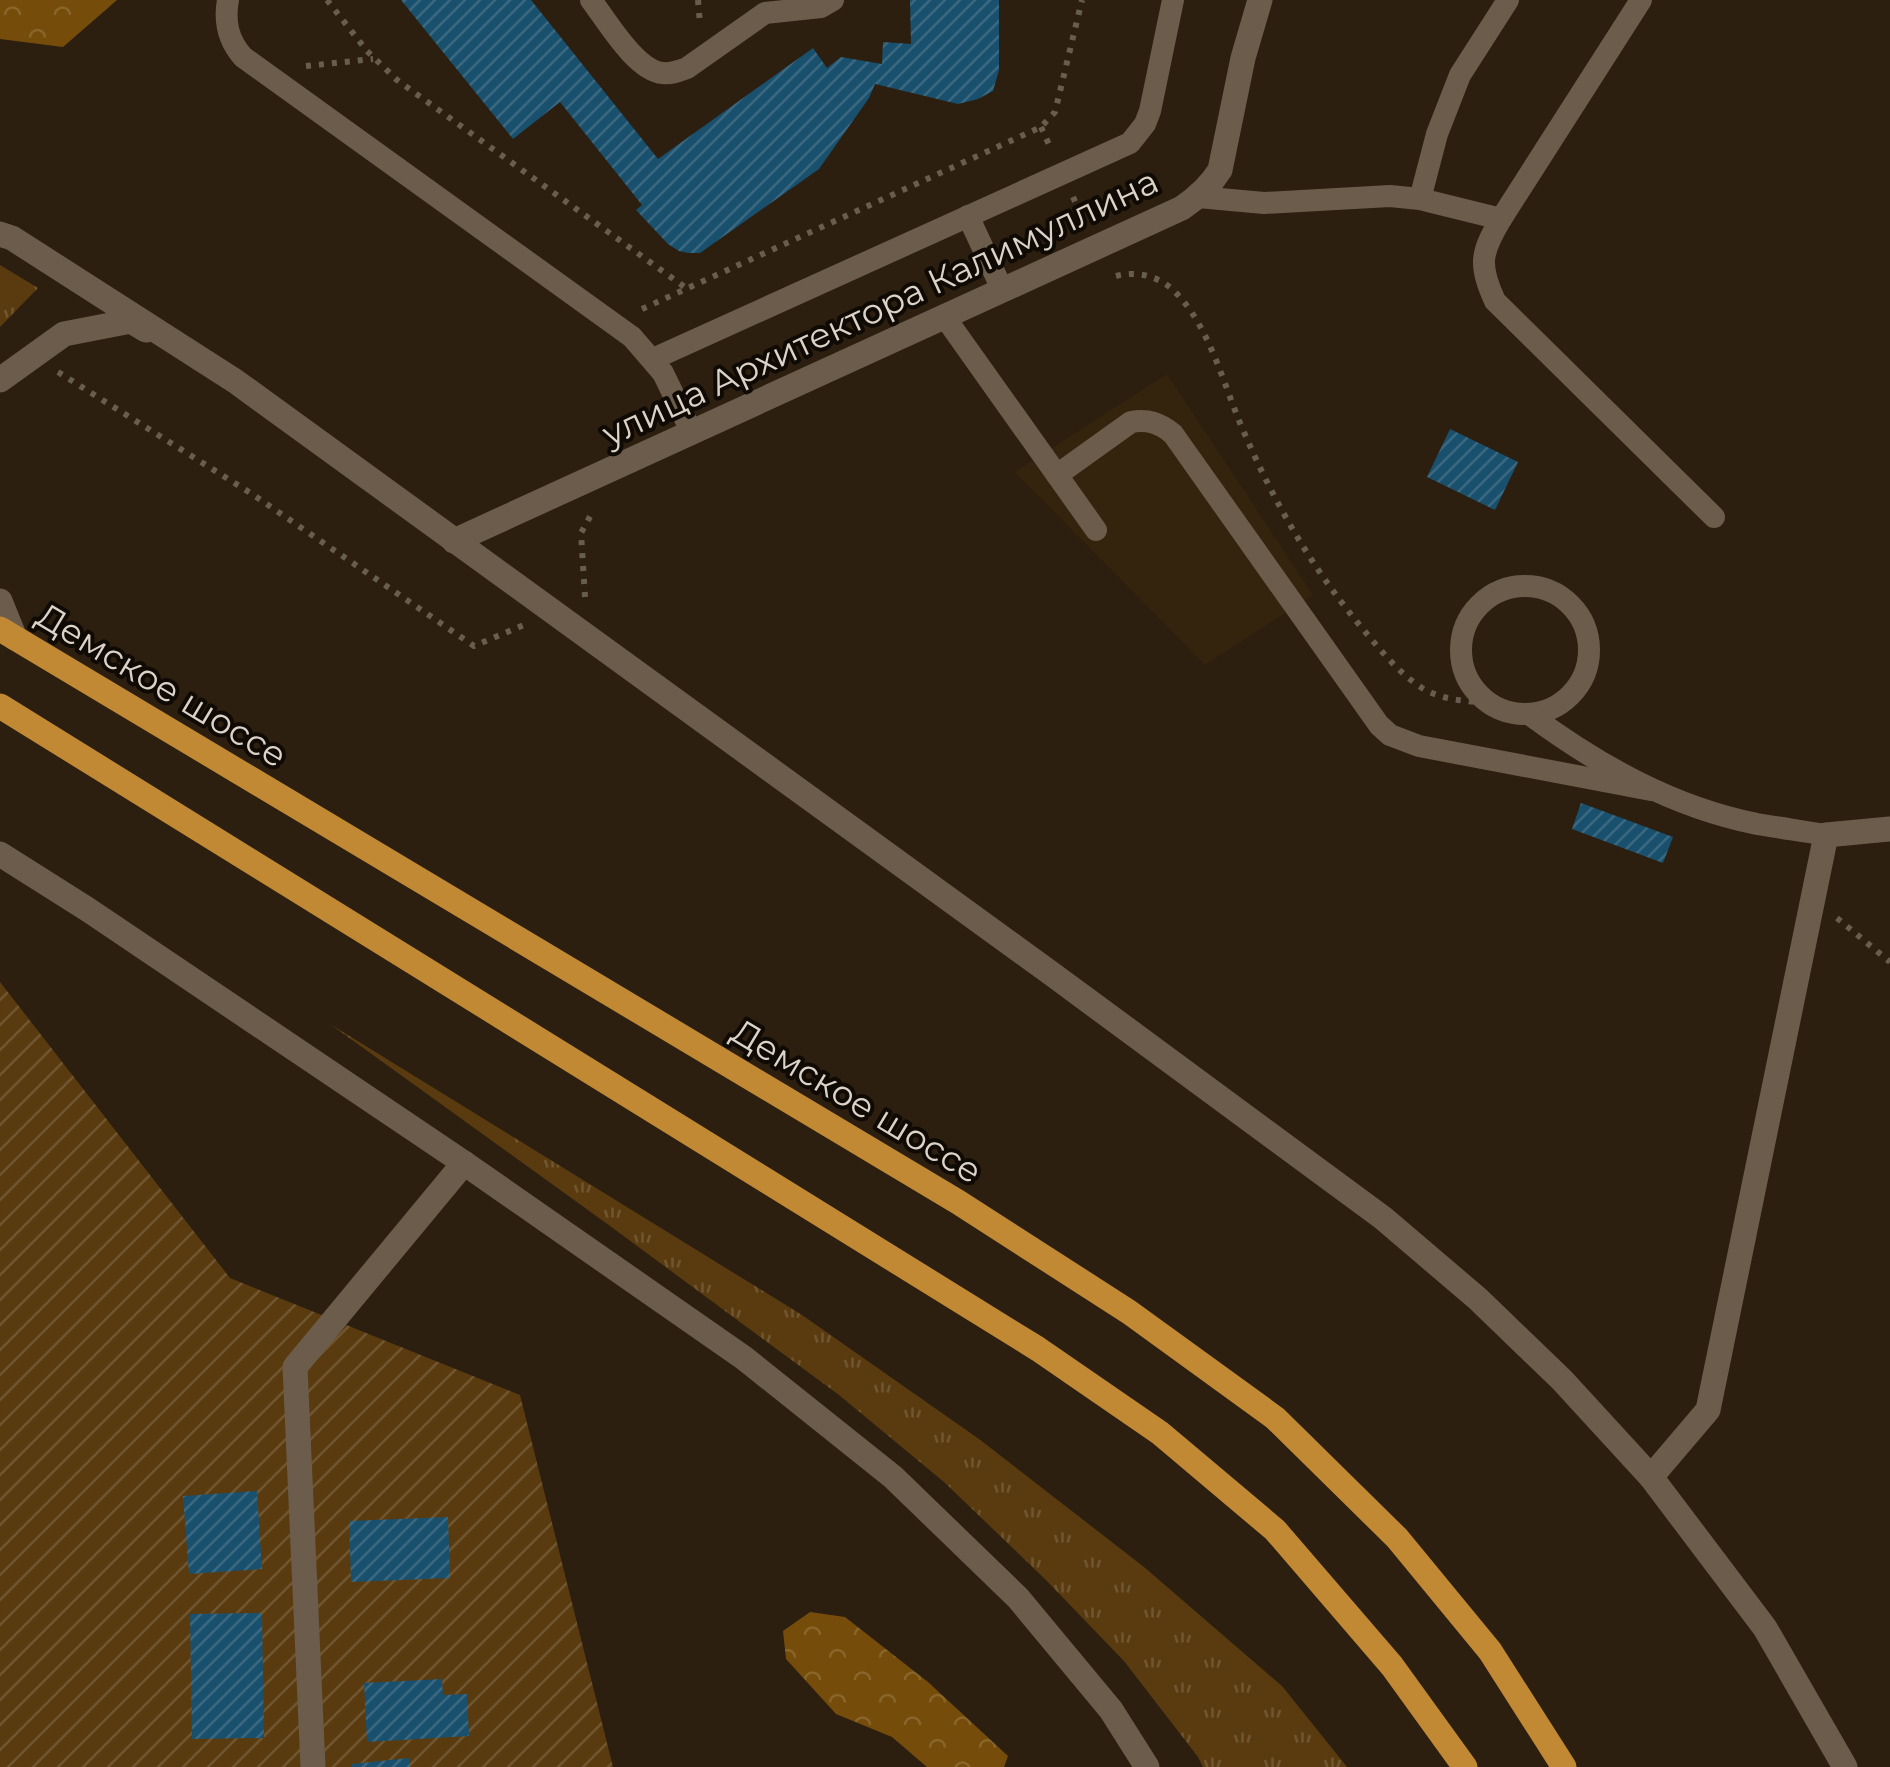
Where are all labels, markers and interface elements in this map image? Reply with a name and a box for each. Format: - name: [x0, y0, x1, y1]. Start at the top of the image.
- street label: улица Архитектора Калимуллина: [594, 159, 1165, 455]
- street label: Демское шоссе: [29, 593, 295, 777]
- street label: Демское шоссе: [724, 1009, 990, 1193]

